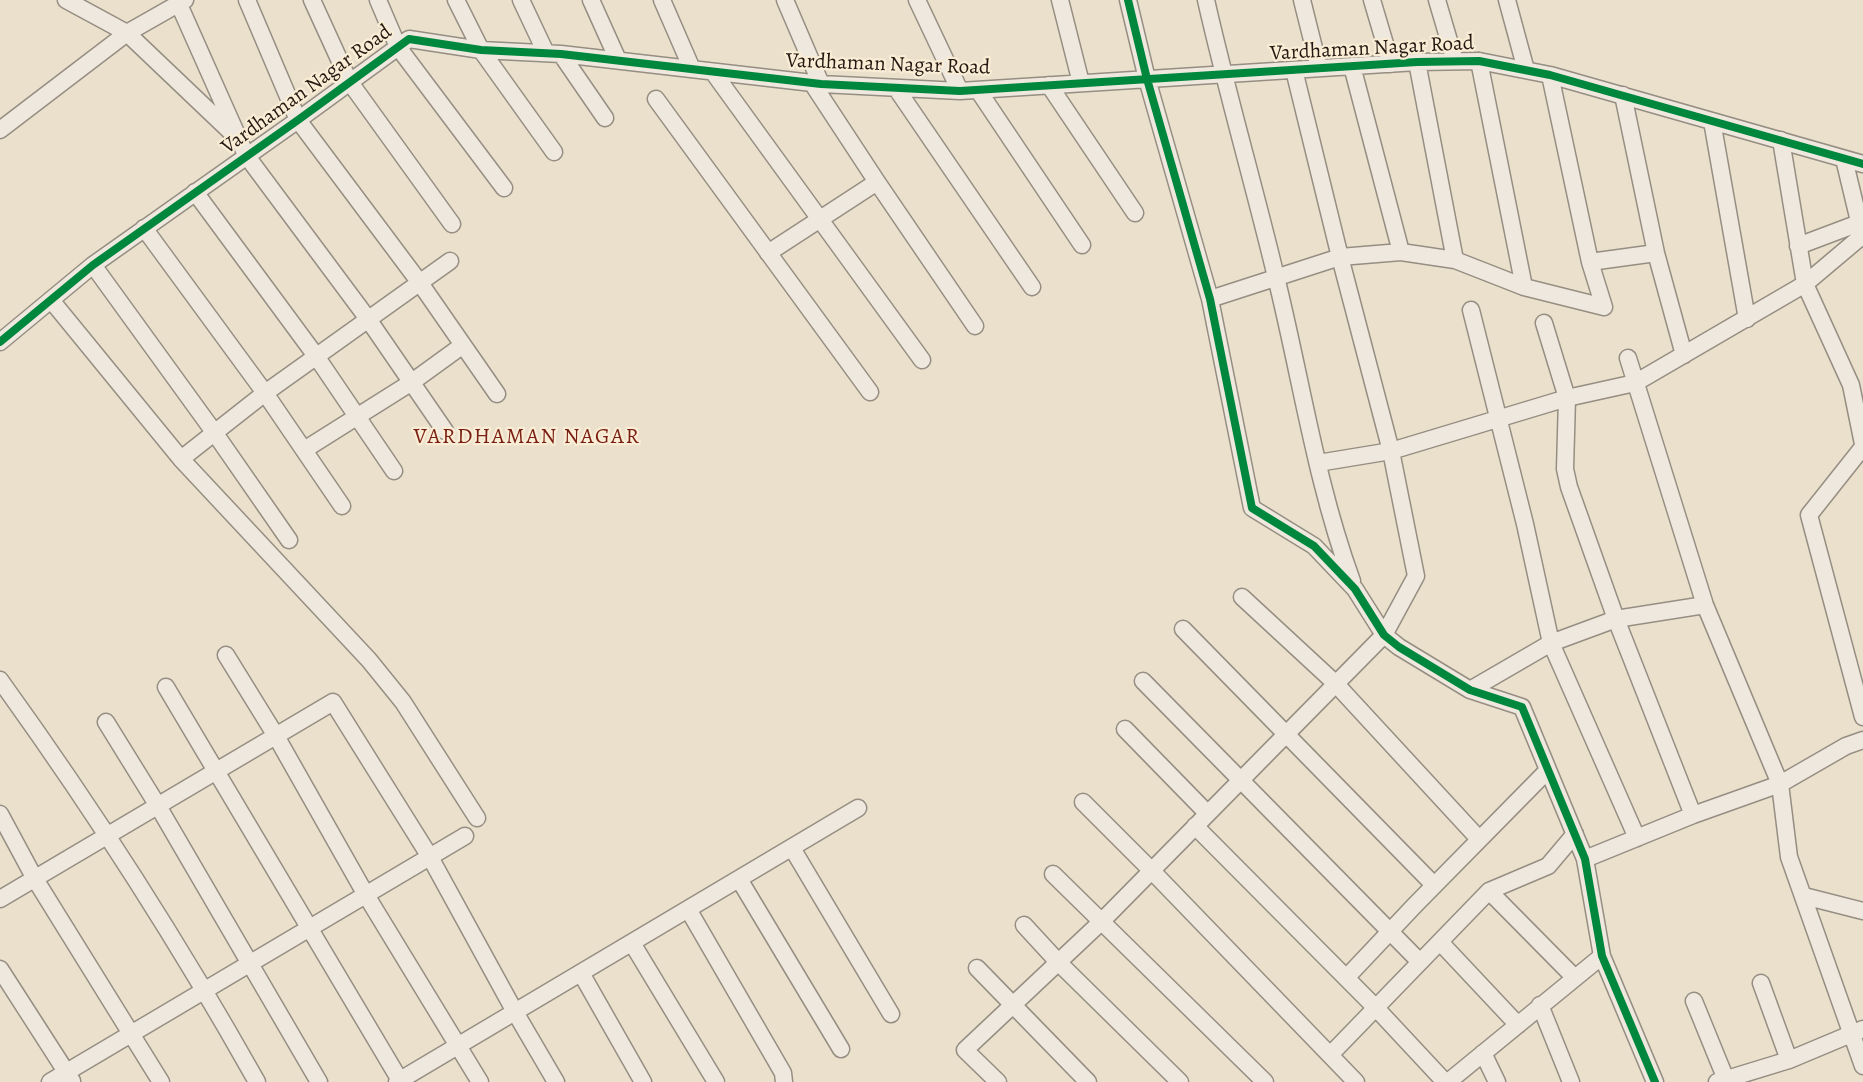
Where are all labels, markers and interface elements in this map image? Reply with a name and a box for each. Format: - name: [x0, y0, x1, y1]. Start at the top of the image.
- street label: Vardhaman Nagar Road: [217, 20, 397, 160]
- street label: Vardhaman Nagar Road: [1269, 31, 1475, 67]
- street label: Vardhaman Nagar Road: [785, 49, 991, 81]
- district label: VARDHAMAN NAGAR: [414, 425, 640, 451]

